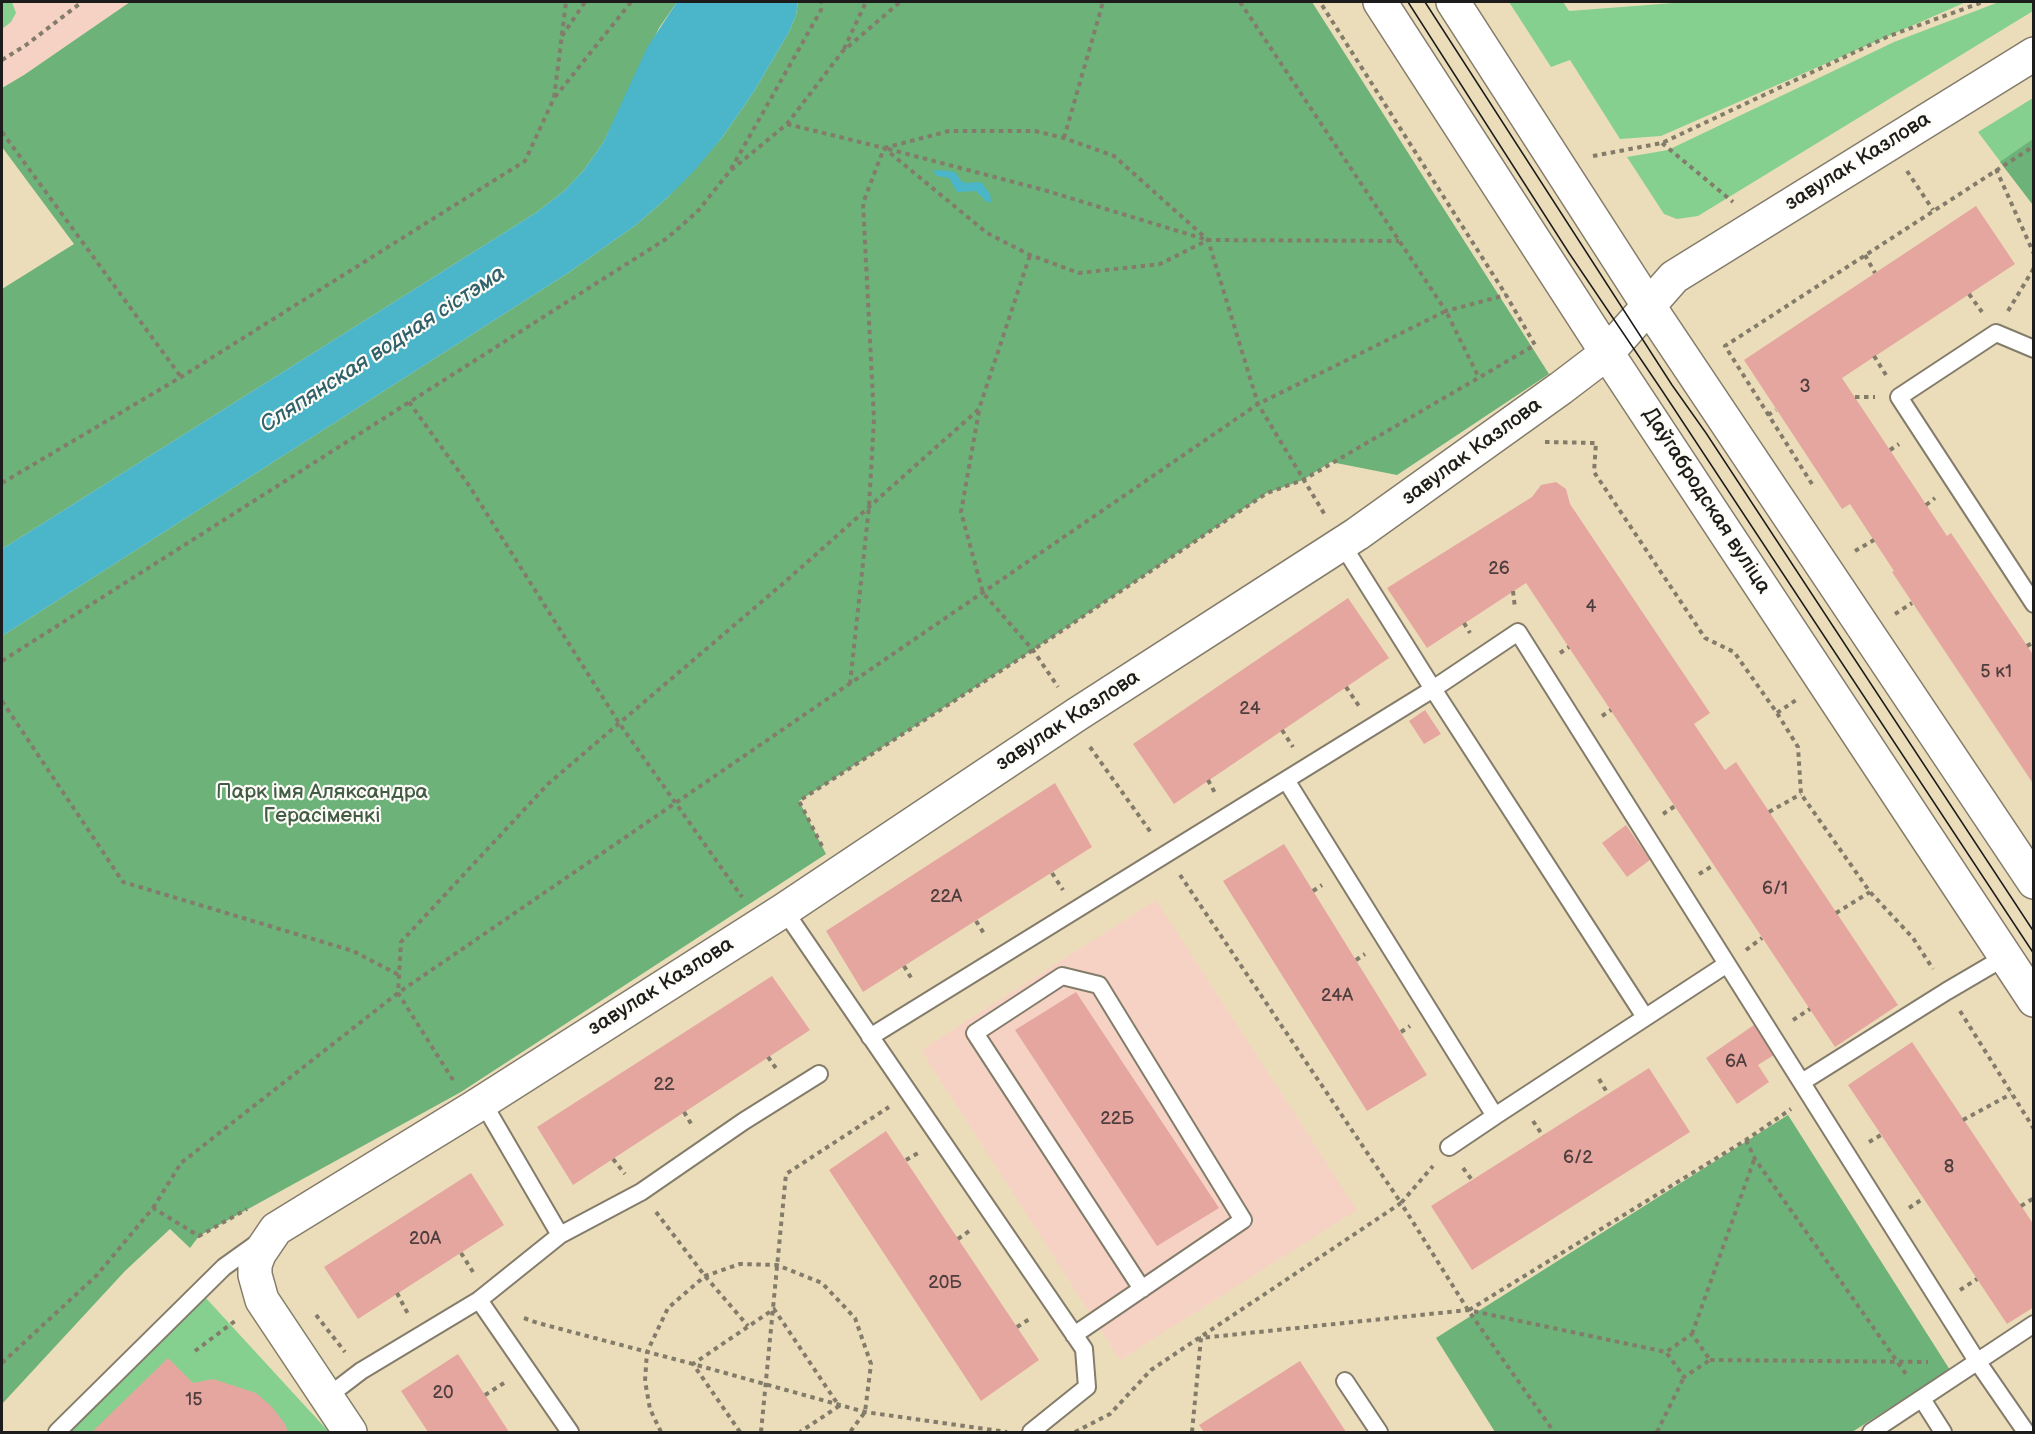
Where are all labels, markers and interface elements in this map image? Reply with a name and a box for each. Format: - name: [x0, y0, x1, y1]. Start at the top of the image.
- street label: завулак Казлова: [1781, 107, 1935, 217]
- water label: Сляпянская водная сістэма: [256, 261, 510, 439]
- house number: 3: [1799, 376, 1811, 398]
- street label: завулак Казлова: [1397, 393, 1547, 511]
- street label: Даўгабродская вуліца: [1636, 403, 1776, 599]
- house number: 26: [1488, 558, 1510, 580]
- house number: 4: [1586, 596, 1596, 618]
- house number: 5 к1: [1980, 661, 2012, 683]
- street label: завулак Казлова: [991, 665, 1145, 777]
- house number: 24: [1239, 698, 1261, 720]
- park label: Парк імя Аляксандра Герасіменкі: [216, 780, 428, 830]
- house number: 6/1: [1762, 878, 1788, 900]
- house number: 22А: [930, 886, 962, 908]
- street label: завулак Казлова: [584, 932, 738, 1042]
- house number: 24А: [1321, 985, 1353, 1007]
- house number: 6А: [1725, 1051, 1747, 1073]
- house number: 22: [653, 1074, 675, 1096]
- house number: 22Б: [1100, 1108, 1134, 1130]
- house number: 6/2: [1563, 1147, 1593, 1169]
- house number: 8: [1944, 1156, 1954, 1178]
- house number: 20А: [409, 1228, 441, 1250]
- house number: 20Б: [928, 1272, 962, 1294]
- house number: 20: [432, 1382, 454, 1404]
- house number: 15: [185, 1389, 203, 1411]

